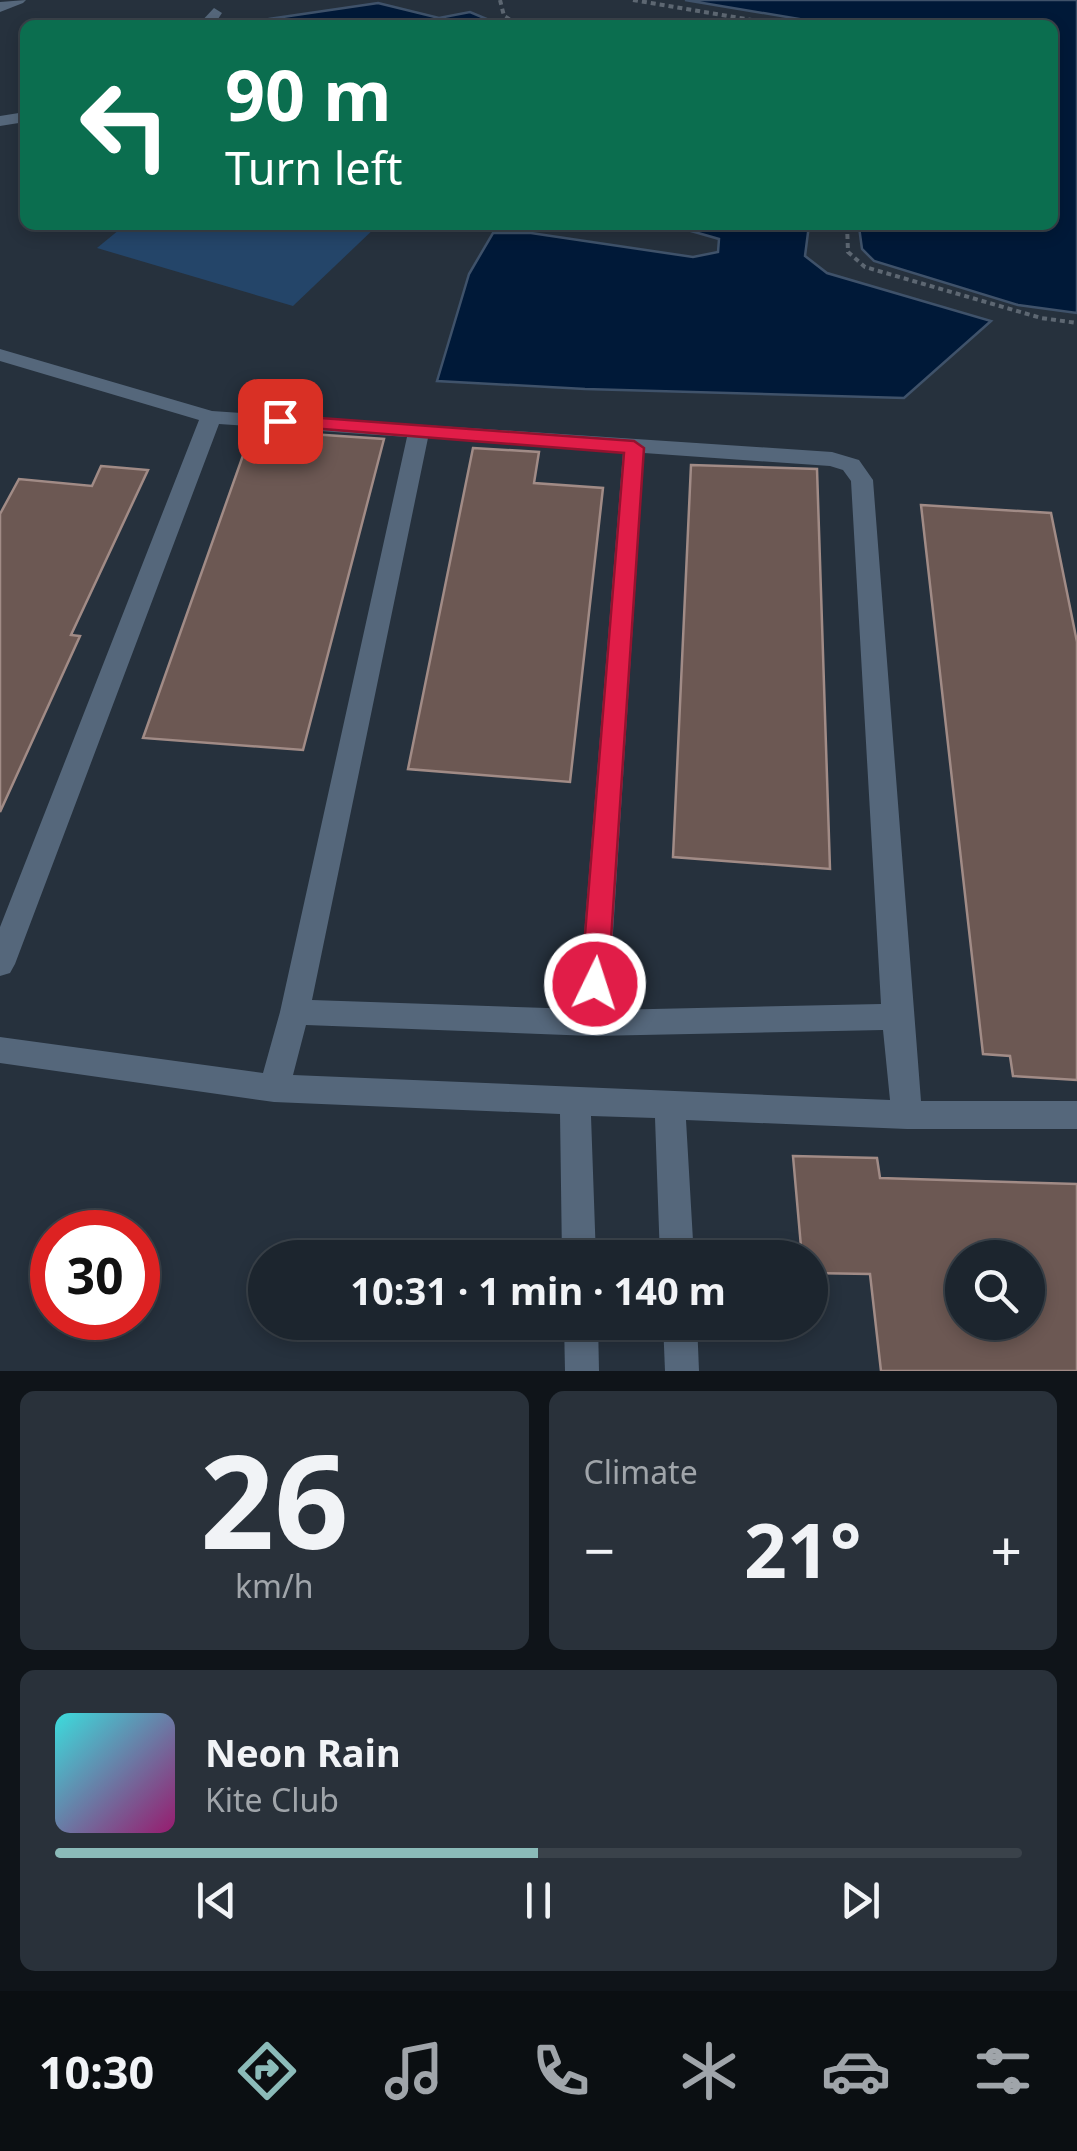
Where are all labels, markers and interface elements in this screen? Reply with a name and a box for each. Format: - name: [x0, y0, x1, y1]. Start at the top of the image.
- text: 90 m: [225, 46, 392, 142]
- icon: left: [60, 60, 190, 190]
- text: Turn left: [225, 137, 402, 198]
- pin: [238, 379, 323, 464]
- icon: arrive: [253, 394, 308, 449]
- position arrow: [543, 932, 647, 1036]
- speed limit sign: 30: [30, 1210, 160, 1340]
- map controls: [945, 1240, 1045, 1340]
- button: search: [945, 1240, 1045, 1340]
- text: 10:31 · 1 min · 140 m: [350, 1264, 726, 1316]
- text: 26: [200, 1410, 349, 1587]
- text: Climate: [584, 1450, 698, 1493]
- text: 21°: [744, 1498, 862, 1600]
- text: −: [584, 1512, 615, 1587]
- text: +: [991, 1512, 1022, 1587]
- text: km/h: [235, 1564, 314, 1607]
- text: Neon Rain: [205, 1726, 401, 1778]
- text: Kite Club: [205, 1778, 339, 1821]
- icon: previous: [189, 1873, 244, 1928]
- icon: pause: [511, 1873, 566, 1928]
- icon: next: [833, 1873, 888, 1928]
- icon: directions: [232, 2036, 302, 2106]
- icon: music: [379, 2036, 449, 2106]
- icon: phone: [526, 2036, 596, 2106]
- icon: climate: [674, 2036, 744, 2106]
- icon: car: [821, 2036, 891, 2106]
- icon: filters: [968, 2036, 1038, 2106]
- text: 10:30: [39, 2041, 154, 2102]

